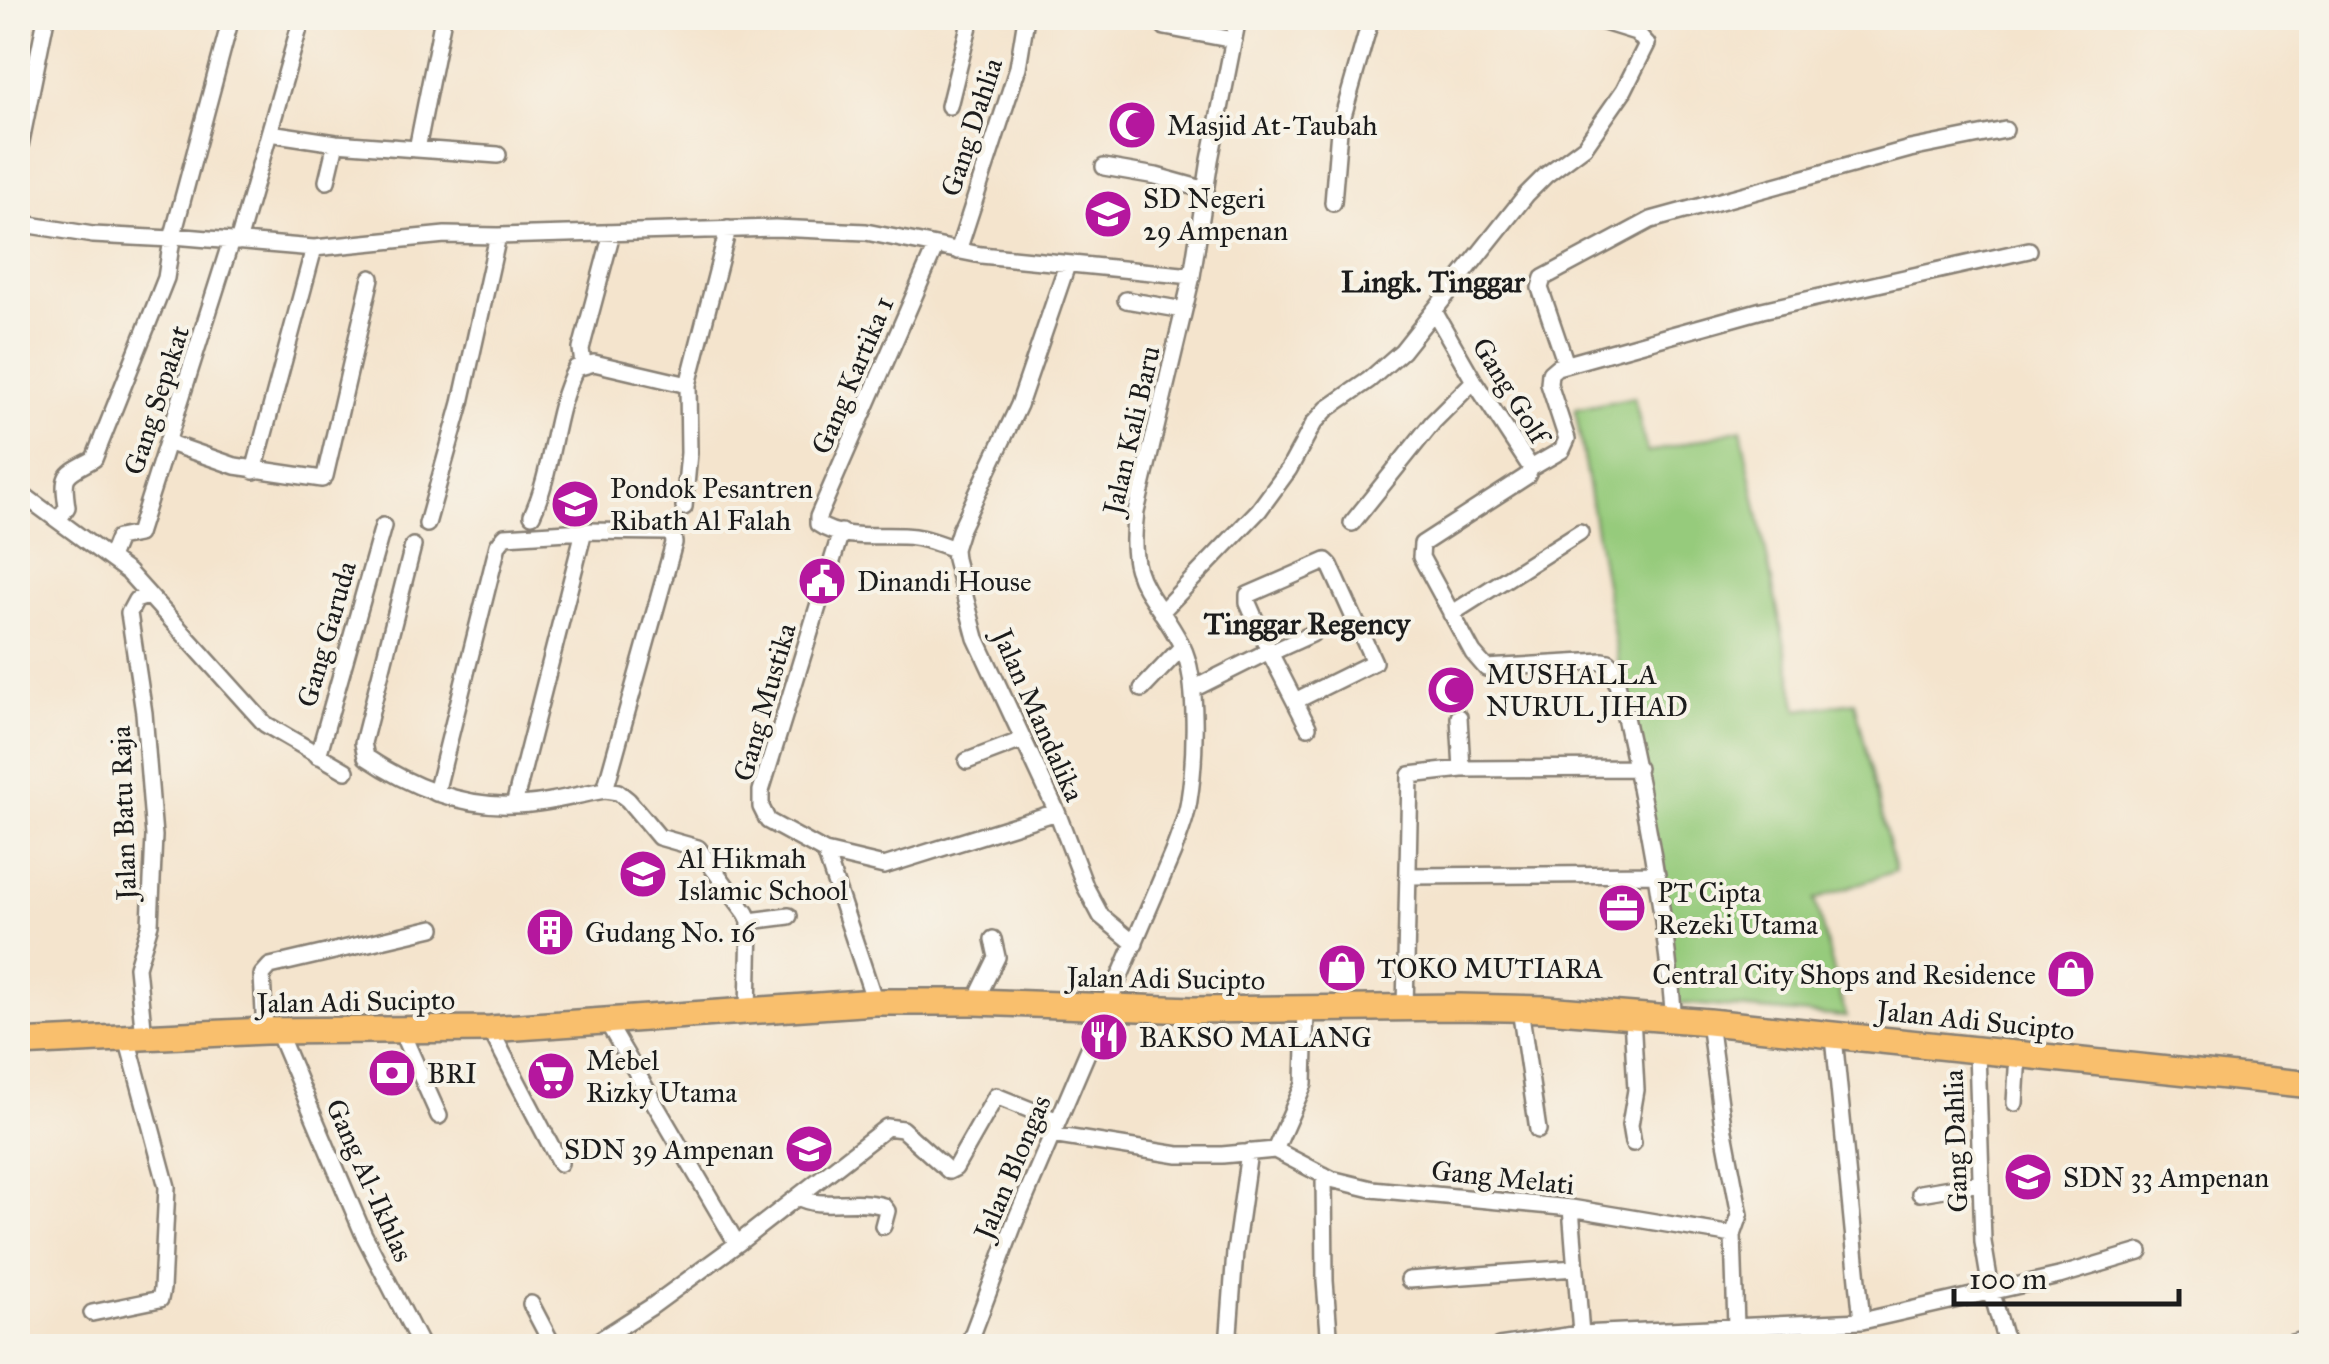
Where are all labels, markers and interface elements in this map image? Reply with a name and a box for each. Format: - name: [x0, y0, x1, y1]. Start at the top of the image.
- street label: Gang Dahlia: [933, 54, 1010, 201]
- mosque icon: Masjid At-Taubah: [1106, 99, 1158, 151]
- place label: Masjid At-Taubah: [1167, 108, 1378, 143]
- place label: SD Negeri 29 Ampenan: [1143, 181, 1288, 248]
- school or university icon: SD Negeri 29 Ampenan: [1082, 188, 1134, 240]
- district label: Lingk. Tinggar: [1341, 264, 1526, 300]
- street label: Gang Kartika 1: [803, 291, 901, 459]
- street label: Gang Sepakat: [116, 321, 197, 479]
- street label: Gang Golf: [1464, 331, 1559, 454]
- street label: Jalan Kali Baru: [1094, 342, 1168, 521]
- place label: Pondok Pesantren Ribath Al Falah: [610, 471, 813, 538]
- school or university icon: Pondok Pesantren Ribath Al Falah: [549, 478, 601, 530]
- public building icon: Dinandi House: [796, 555, 848, 607]
- street label: Gang Garuda: [289, 557, 364, 711]
- place label: Dinandi House: [857, 564, 1032, 599]
- district label: Tinggar Regency: [1204, 606, 1411, 642]
- street label: Gang Mustika: [725, 619, 804, 785]
- street label: Jalan Mandalika: [984, 621, 1092, 807]
- place label: MUSHALLA NURUL JIHAD: [1486, 657, 1688, 724]
- mosque icon: MUSHALLA NURUL JIHAD: [1425, 664, 1477, 716]
- street label: Jalan Batu Raja: [103, 725, 144, 904]
- place label: Al Hikmah Islamic School: [677, 841, 848, 908]
- school or university icon: Al Hikmah Islamic School: [617, 848, 669, 900]
- place label: PT Cipta Rezeki Utama: [1657, 875, 1818, 942]
- office icon: PT Cipta Rezeki Utama: [1596, 882, 1648, 934]
- building icon: Gudang No. 16: [524, 906, 576, 958]
- place label: Gudang No. 16: [585, 915, 757, 950]
- shop icon: TOKO MUTIARA: [1316, 942, 1368, 994]
- shop icon: Central City Shops and Residence: [2045, 948, 2097, 1000]
- place label: TOKO MUTIARA: [1377, 951, 1603, 986]
- place label: Central City Shops and Residence: [1652, 957, 2036, 992]
- street label: Jalan Adi Sucipto: [1064, 959, 1265, 998]
- street label: Jalan Adi Sucipto: [254, 982, 455, 1021]
- street label: Jalan Adi Sucipto: [1872, 992, 2076, 1048]
- restaurant icon: BAKSO MALANG: [1078, 1011, 1130, 1063]
- place label: BAKSO MALANG: [1139, 1020, 1372, 1055]
- place label: Mebel Rizky Utama: [586, 1043, 737, 1110]
- bank icon: BRI: [366, 1047, 418, 1099]
- supermarket icon: Mebel Rizky Utama: [525, 1050, 577, 1102]
- place label: BRI: [427, 1056, 477, 1091]
- street label: Gang Dahlia: [1936, 1069, 1975, 1213]
- street label: Jalan Blongas: [965, 1090, 1059, 1247]
- street label: Gang Al-Ikhlas: [318, 1093, 421, 1267]
- school or university icon: SDN 39 Ampenan: [783, 1123, 835, 1175]
- place label: SDN 39 Ampenan: [564, 1132, 774, 1167]
- school or university icon: SDN 33 Ampenan: [2002, 1151, 2054, 1203]
- street label: Gang Melati: [1430, 1153, 1577, 1202]
- place label: SDN 33 Ampenan: [2063, 1160, 2269, 1195]
- scale bar: [1954, 1244, 2179, 1306]
- text: 100 m: [1969, 1261, 2047, 1297]

